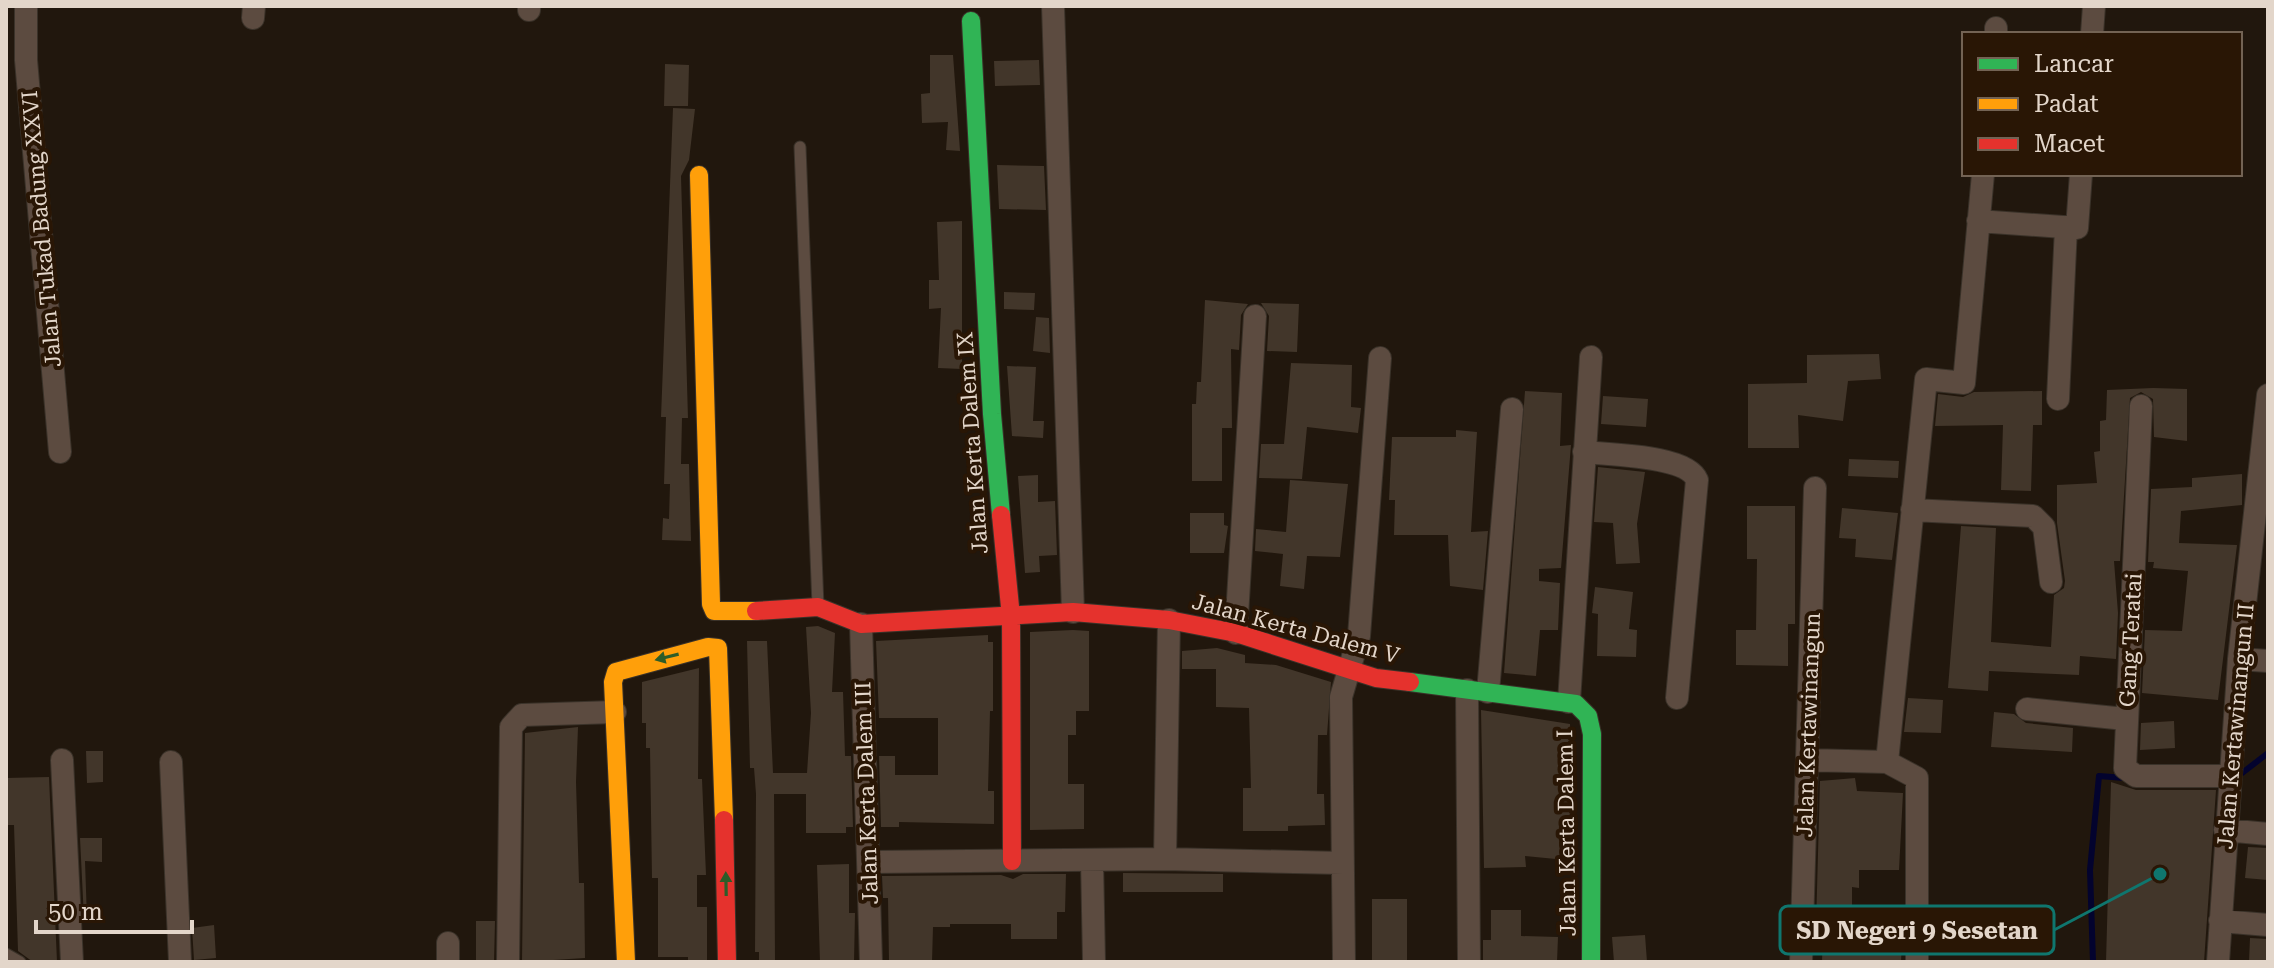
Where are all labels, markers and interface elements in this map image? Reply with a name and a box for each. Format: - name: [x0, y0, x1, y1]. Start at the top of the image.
- legend: [1962, 32, 2242, 176]
- text: Lancar: [2034, 50, 2114, 78]
- street label: Jalan Tukad Badung XXVI: [17, 90, 66, 368]
- text: Padat: [2034, 90, 2099, 118]
- text: Macet: [2034, 130, 2105, 158]
- street label: Jalan Kerta Dalem IX: [952, 331, 993, 555]
- street label: Gang Teratai: [2114, 572, 2147, 708]
- street label: Jalan Kerta Dalem V: [1189, 589, 1403, 668]
- street label: Jalan Kertawinangun II: [2212, 602, 2259, 850]
- street label: Jalan Kertawinangun: [1792, 612, 1825, 838]
- one-way arrow: [654, 652, 679, 664]
- street label: Jalan Kerta Dalem III: [850, 681, 883, 905]
- street label: Jalan Kerta Dalem I: [1552, 729, 1581, 936]
- one-way arrow: [719, 871, 732, 896]
- scale bar: [36, 884, 192, 934]
- text: 50 m: [48, 898, 103, 926]
- callout: SD Negeri 9 Sesetan: [1780, 906, 2054, 954]
- text: SD Negeri 9 Sesetan: [1796, 917, 2038, 945]

